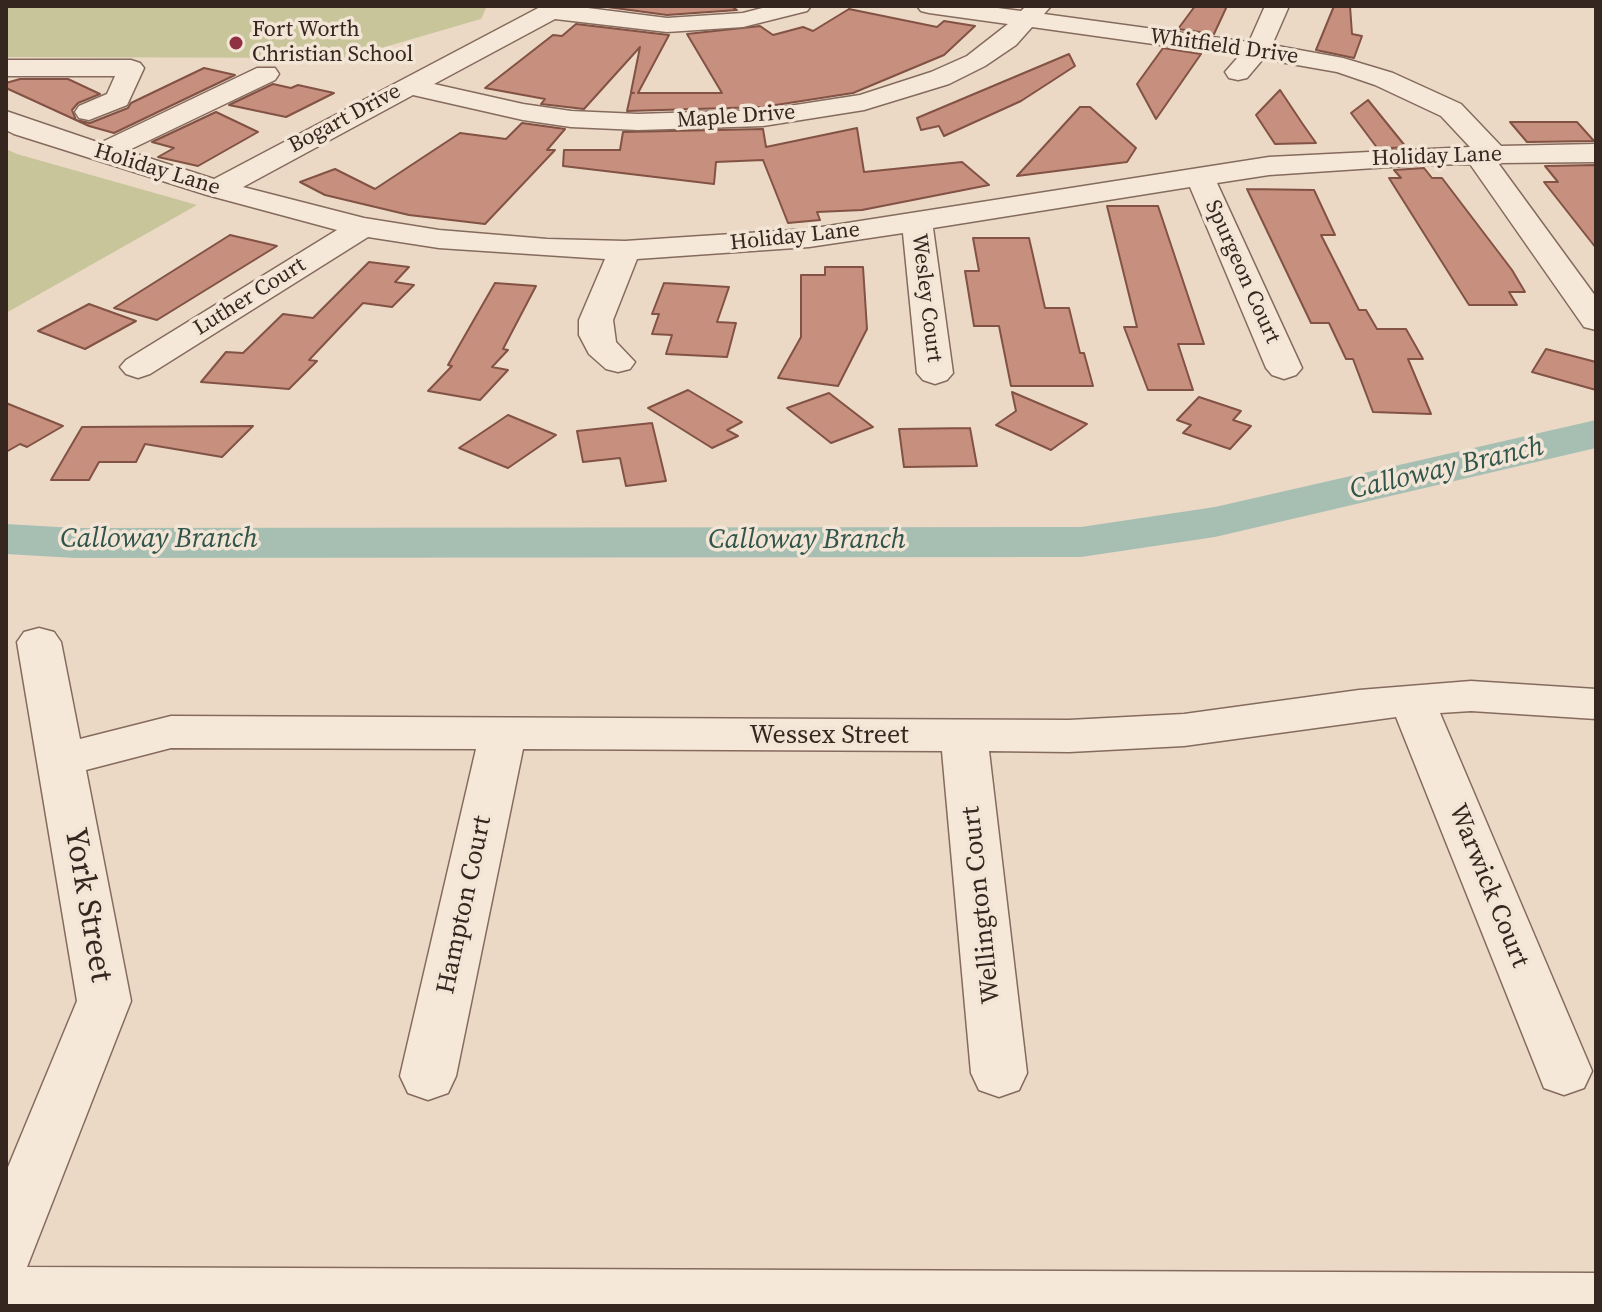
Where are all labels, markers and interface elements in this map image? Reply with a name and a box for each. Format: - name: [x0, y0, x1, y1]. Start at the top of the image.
- place label: Fort Worth Christian School: [252, 17, 413, 68]
- street label: Whitfield Drive: [1148, 24, 1300, 70]
- marker: Fort Worth Christian School: [227, 34, 245, 52]
- street label: Bogart Drive: [285, 78, 405, 160]
- street label: Maple Drive: [676, 100, 796, 134]
- street label: Holiday Lane: [91, 138, 223, 202]
- street label: Holiday Lane: [1371, 142, 1503, 172]
- street label: Spurgeon Court: [1199, 196, 1285, 348]
- street label: Holiday Lane: [729, 217, 861, 257]
- street label: Wesley Court: [905, 232, 947, 364]
- street label: Luther Court: [189, 252, 311, 342]
- water label: Calloway Branch: [1347, 430, 1547, 508]
- water label: Calloway Branch: [60, 523, 258, 557]
- water label: Calloway Branch: [708, 524, 906, 558]
- street label: Wessex Street: [749, 720, 909, 752]
- street label: Warwick Court: [1441, 800, 1535, 972]
- street label: Wellington Court: [956, 805, 1008, 1005]
- street label: Hampton Court: [431, 813, 499, 997]
- street label: York Street: [55, 825, 119, 985]

